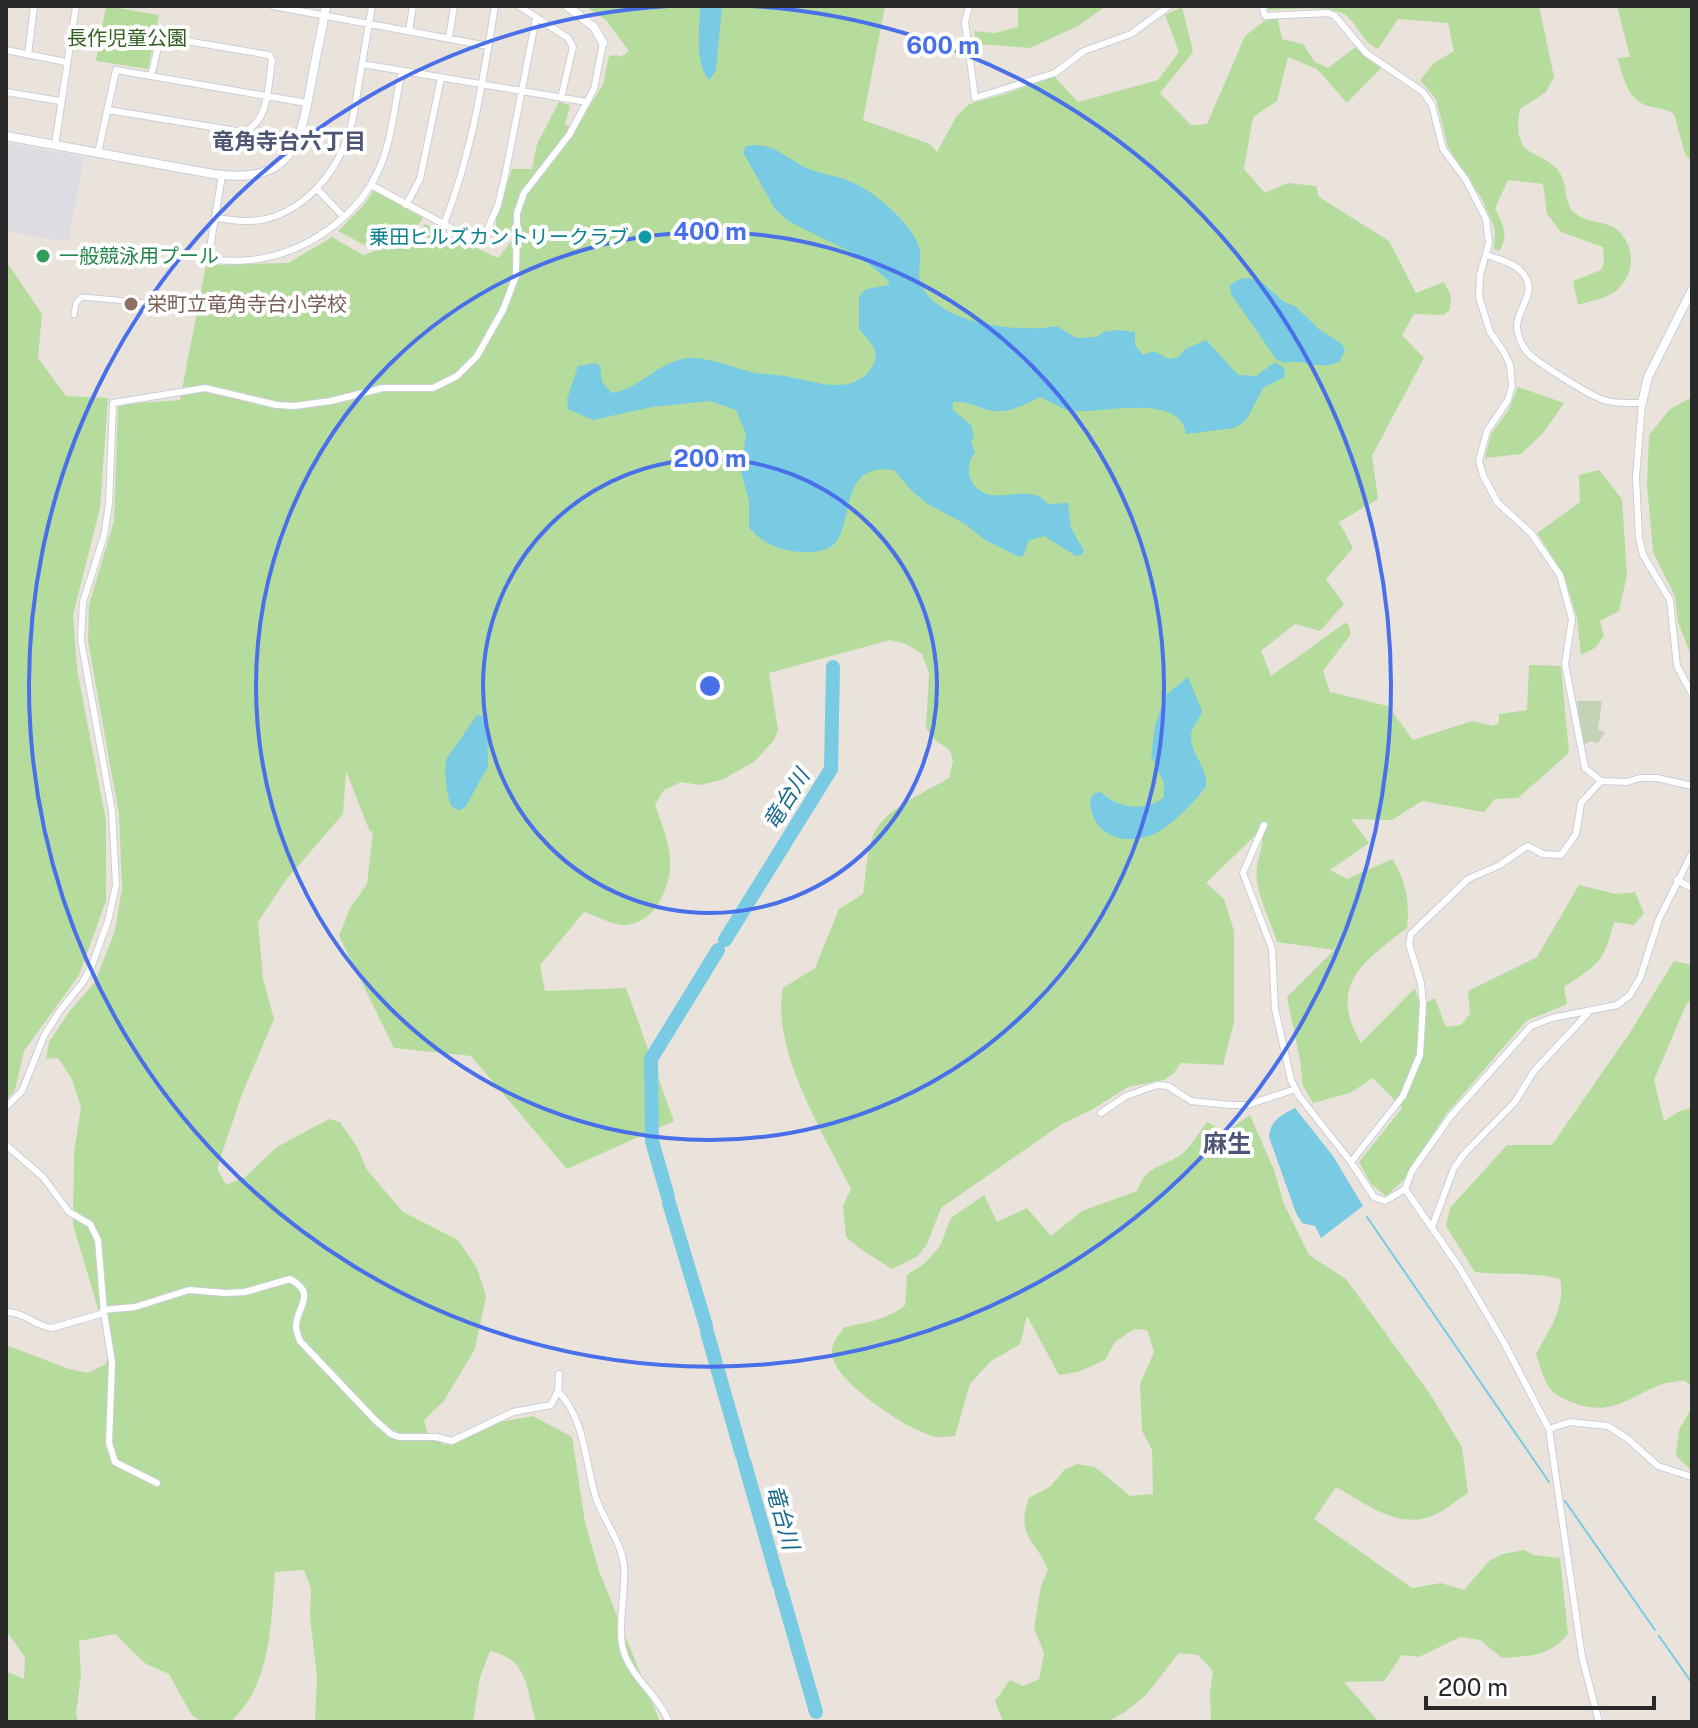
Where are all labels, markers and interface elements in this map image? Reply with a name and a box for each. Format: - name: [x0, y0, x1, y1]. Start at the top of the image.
- park label: 長作児童公園: [67, 26, 187, 50]
- text: 600 m: [906, 31, 980, 59]
- district label: 竜角寺台六丁目: [212, 128, 366, 154]
- text: 400 m: [673, 217, 747, 245]
- place label: 乗田ヒルズカントリークラブ: [369, 225, 629, 249]
- marker: 乗田ヒルズカントリークラブ: [636, 228, 654, 246]
- place label: 一般競泳用プール: [59, 244, 219, 268]
- marker: 一般競泳用プール: [34, 247, 52, 265]
- place label: 栄町立竜角寺台小学校: [147, 292, 347, 316]
- marker: 栄町立竜角寺台小学校: [122, 295, 140, 313]
- text: 200 m: [673, 444, 747, 472]
- centre of rings: [696, 672, 724, 700]
- water label: 竜台川: [757, 762, 816, 834]
- district label: 麻生: [1203, 1129, 1251, 1157]
- water label: 竜台川: [761, 1482, 805, 1554]
- scale bar: [1426, 1660, 1654, 1710]
- text: 200 m: [1438, 1673, 1508, 1701]

